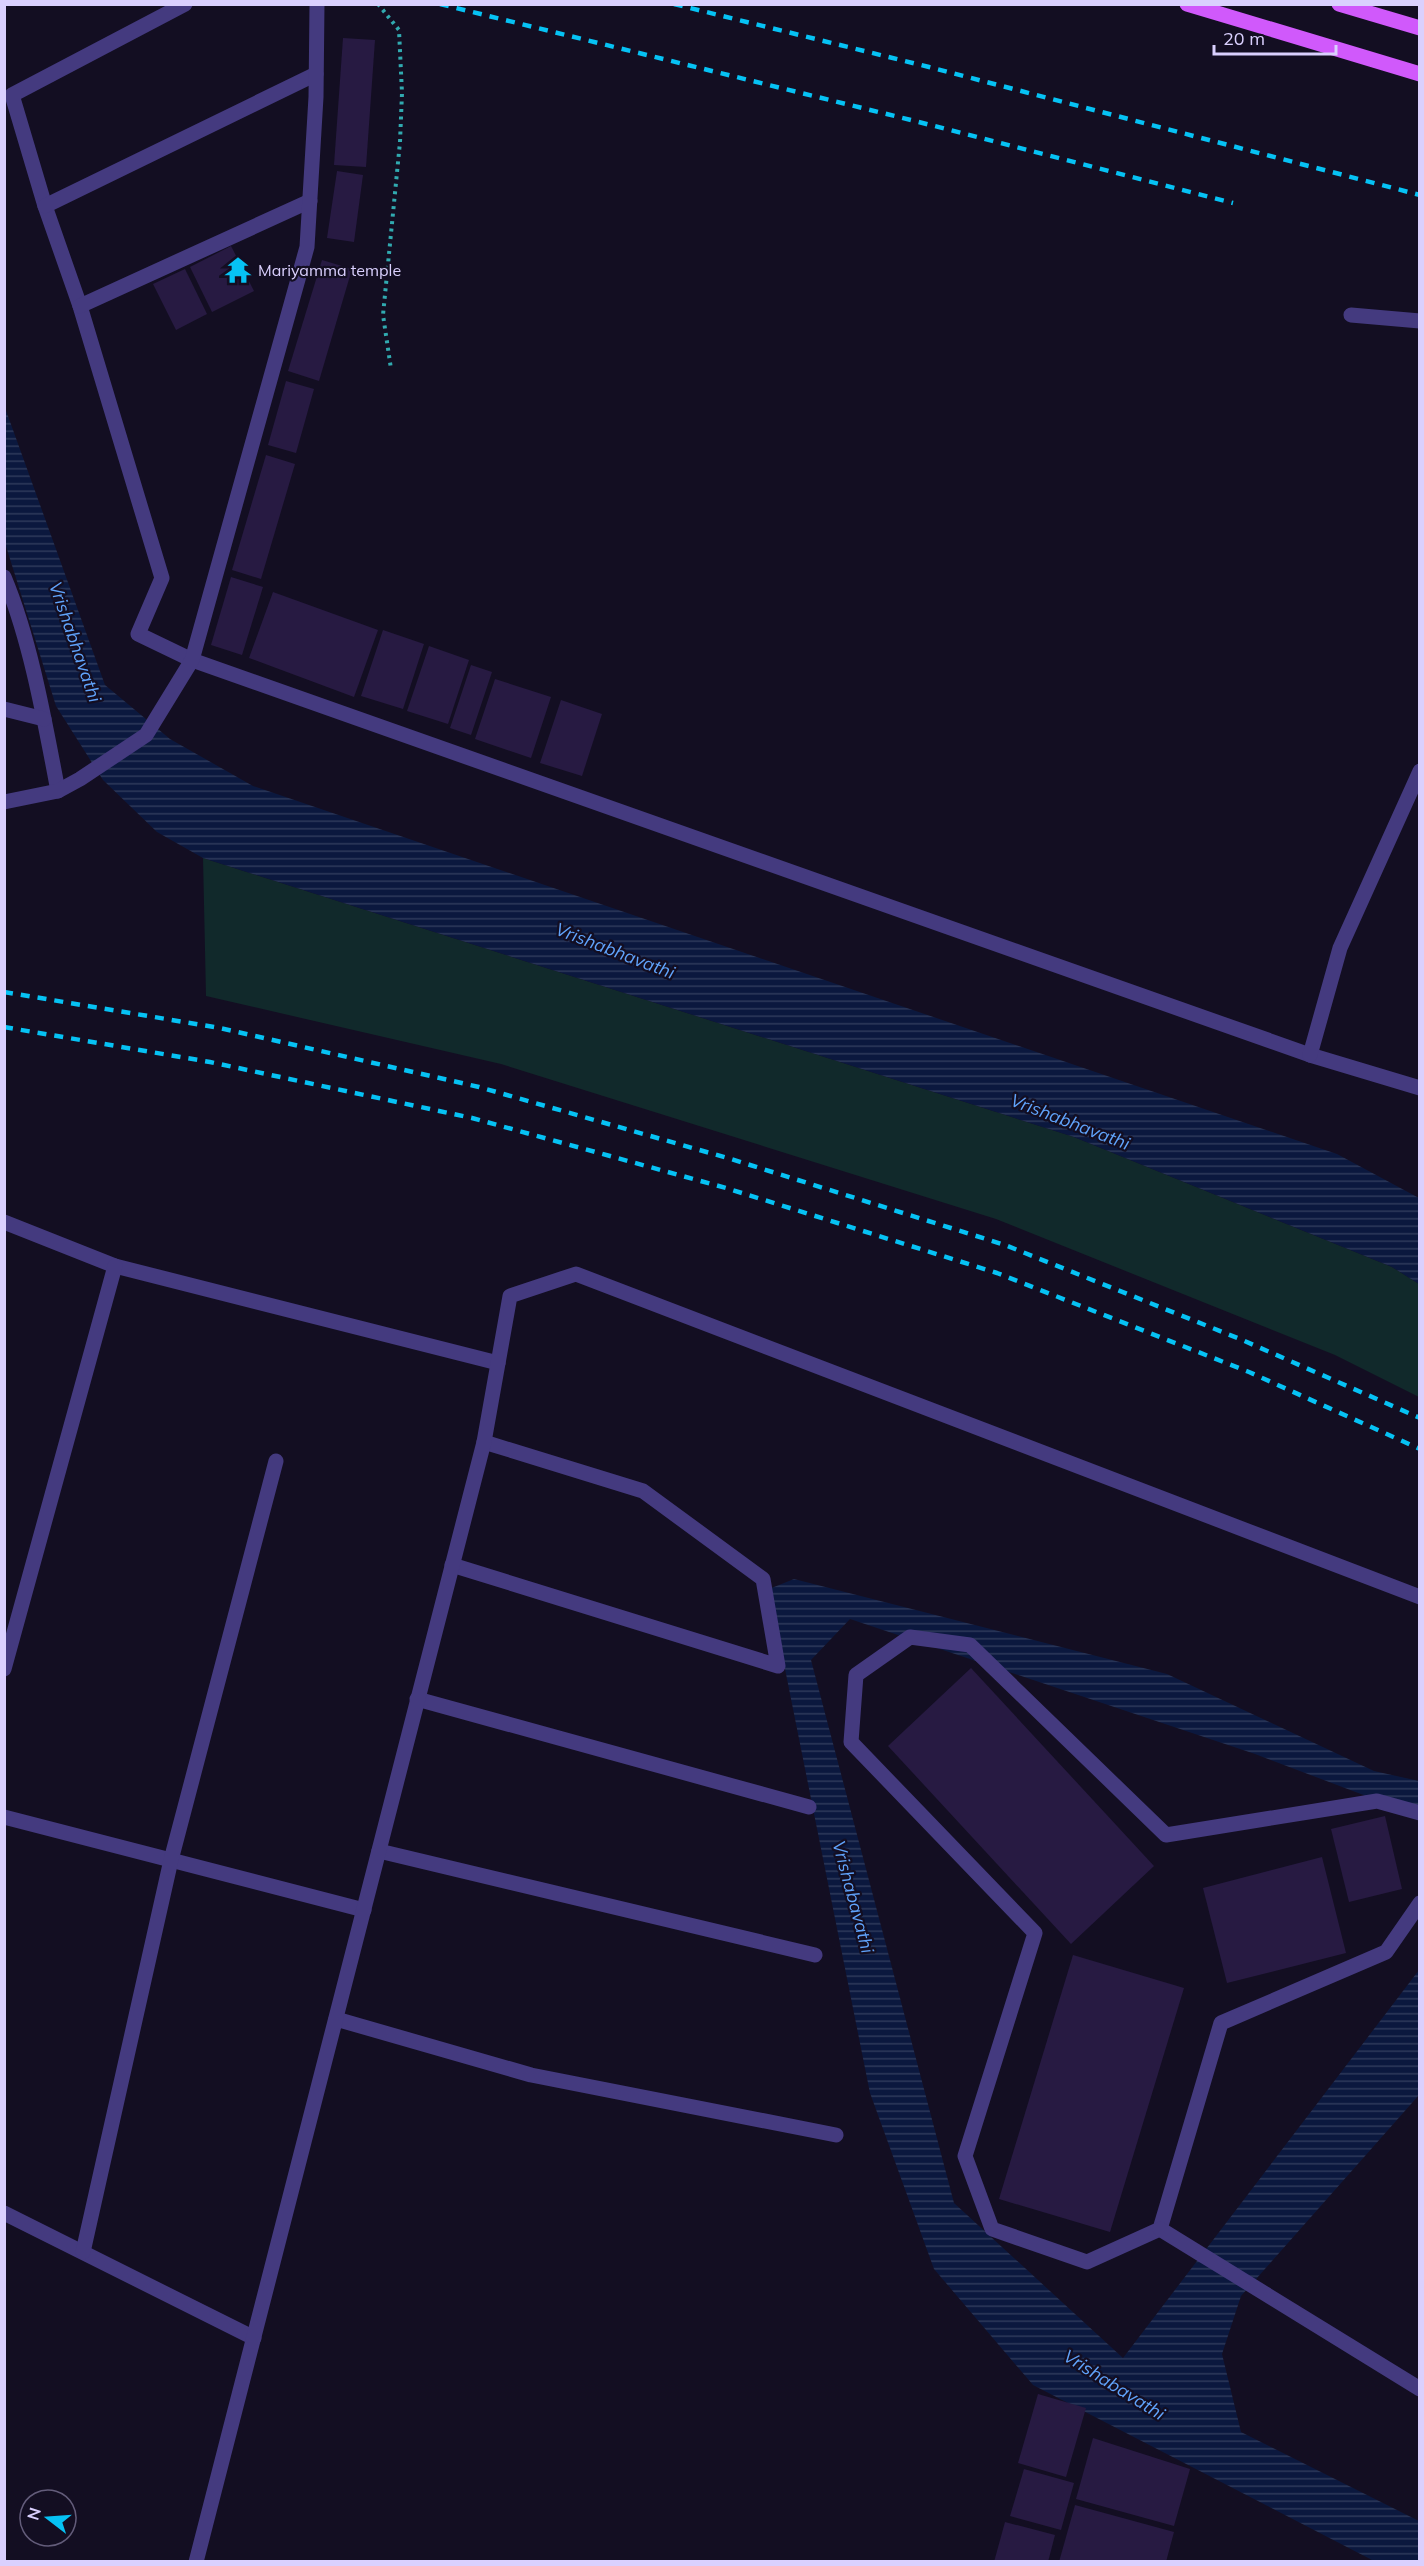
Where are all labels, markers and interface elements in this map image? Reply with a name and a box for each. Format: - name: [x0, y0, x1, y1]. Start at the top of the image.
- scale bar: [1214, 18, 1336, 56]
- text: 20 m: [1223, 27, 1265, 50]
- temple icon: Mariyamma temple: [223, 255, 253, 285]
- place label: Mariyamma temple: [258, 260, 401, 280]
- water label: Vrishabhavathi: [44, 579, 107, 706]
- water label: Vrishabhavathi: [552, 917, 679, 984]
- water label: Vrishabhavathi: [1007, 1088, 1134, 1155]
- water label: Vrishabavathi: [827, 1838, 880, 1956]
- water label: Vrishabavathi: [1059, 2344, 1170, 2425]
- north arrow: [18, 2488, 78, 2548]
- text: N: [22, 2505, 45, 2522]

